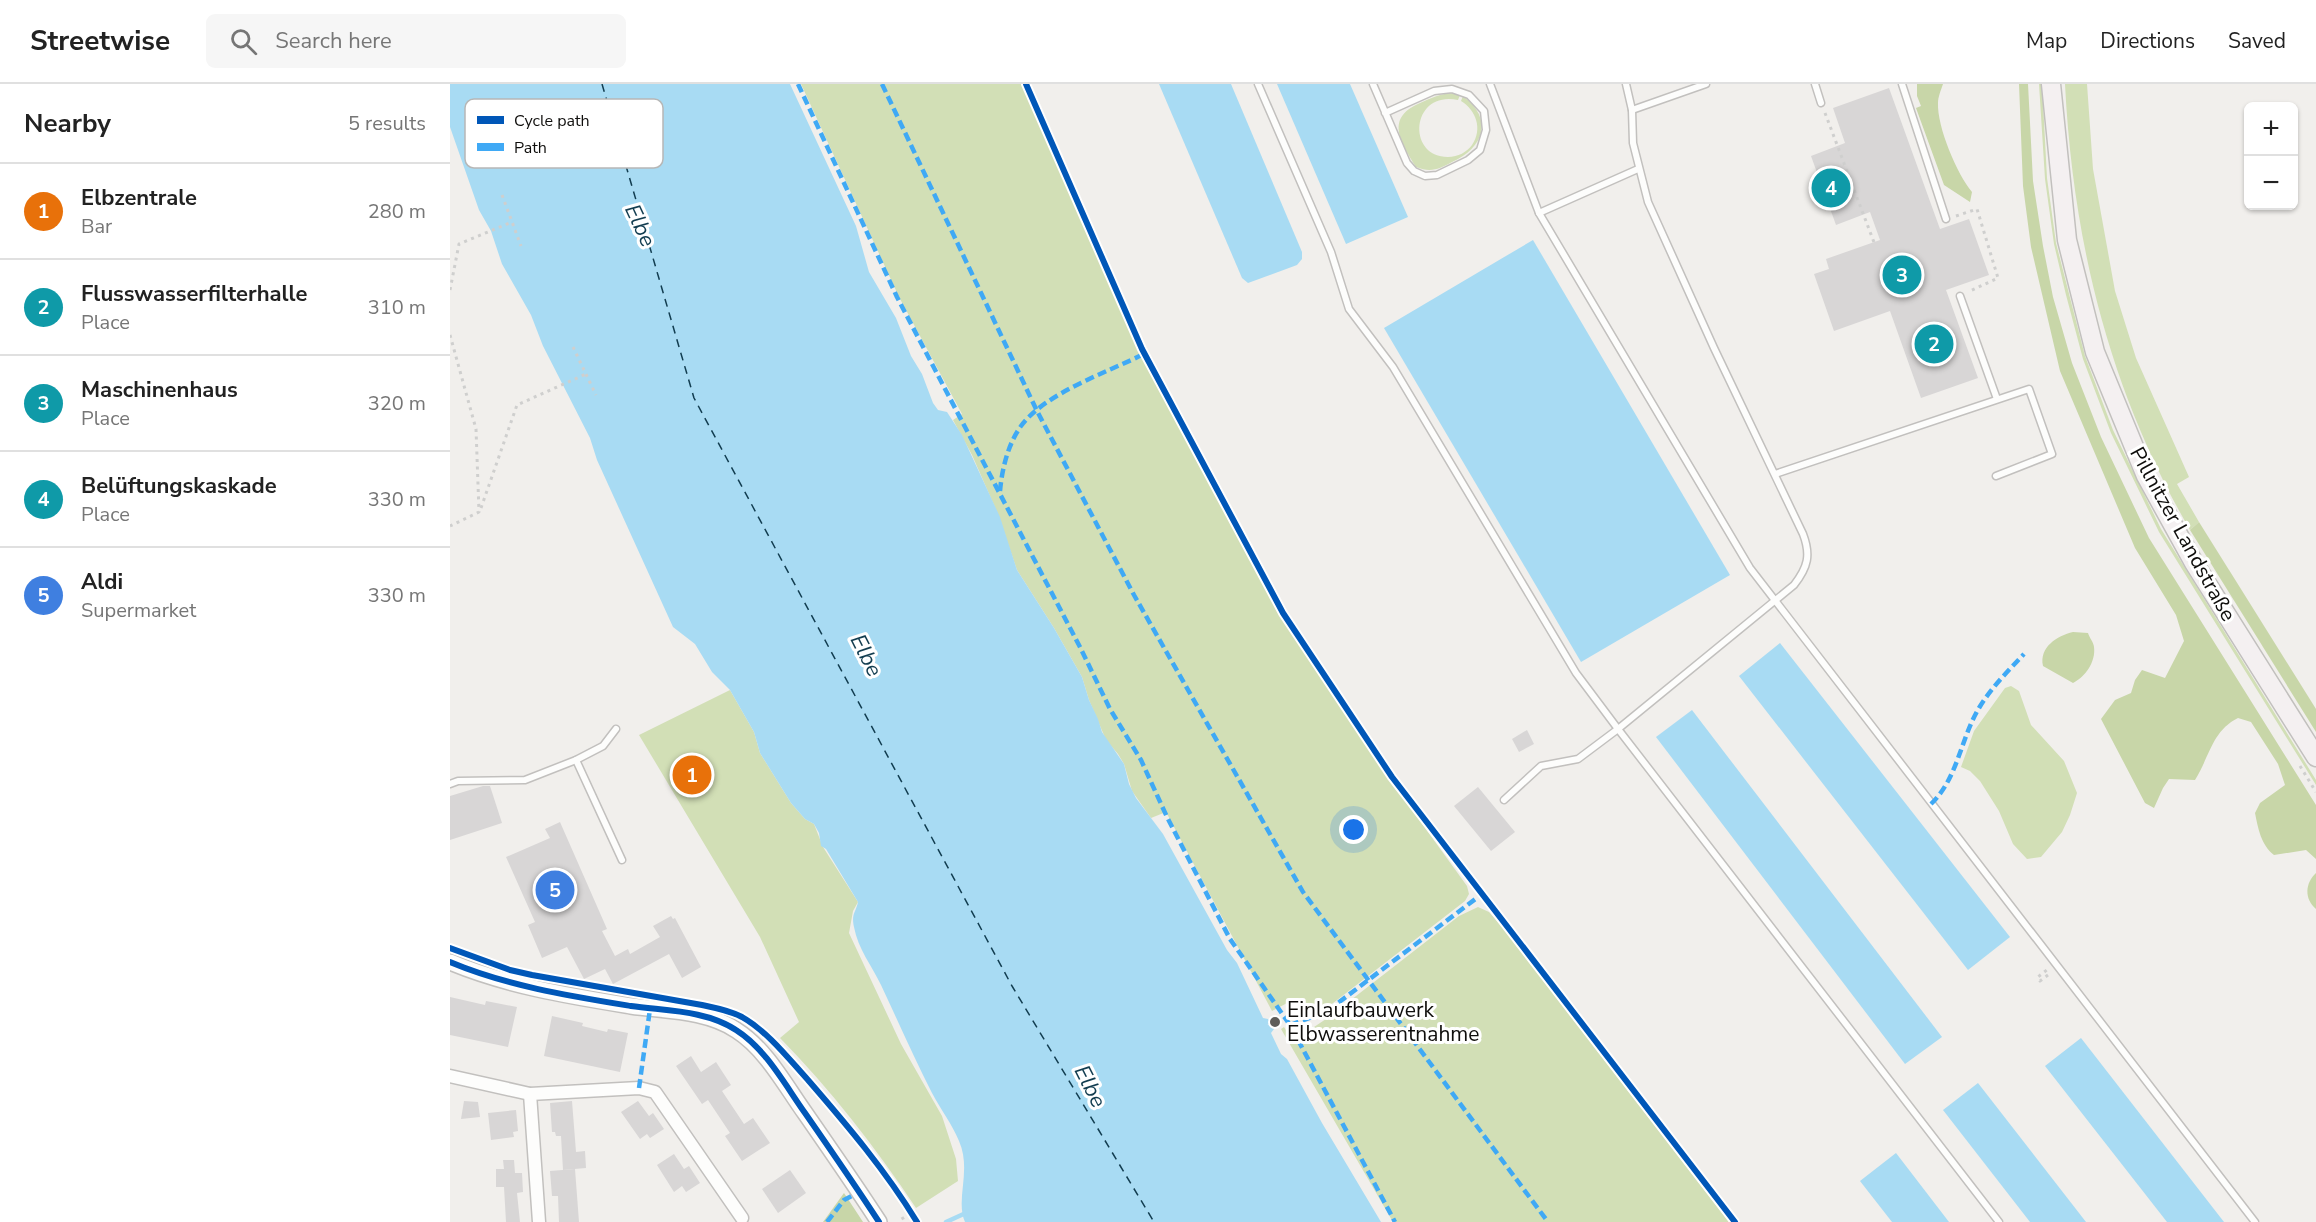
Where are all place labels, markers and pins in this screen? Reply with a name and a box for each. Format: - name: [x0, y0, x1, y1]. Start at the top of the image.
- pin: 4: [1812, 166, 1850, 210]
- pin: 3: [1882, 252, 1922, 297]
- pin: 2: [1914, 322, 1954, 366]
- pin: 1: [672, 752, 712, 798]
- pin: 5: [536, 868, 574, 912]
- place label: Einlaufbauwerk Elbwasserentnahme: [1287, 996, 1479, 1048]
- marker: Einlaufbauwerk Elbwasserentnahme: [1268, 1015, 1282, 1029]

